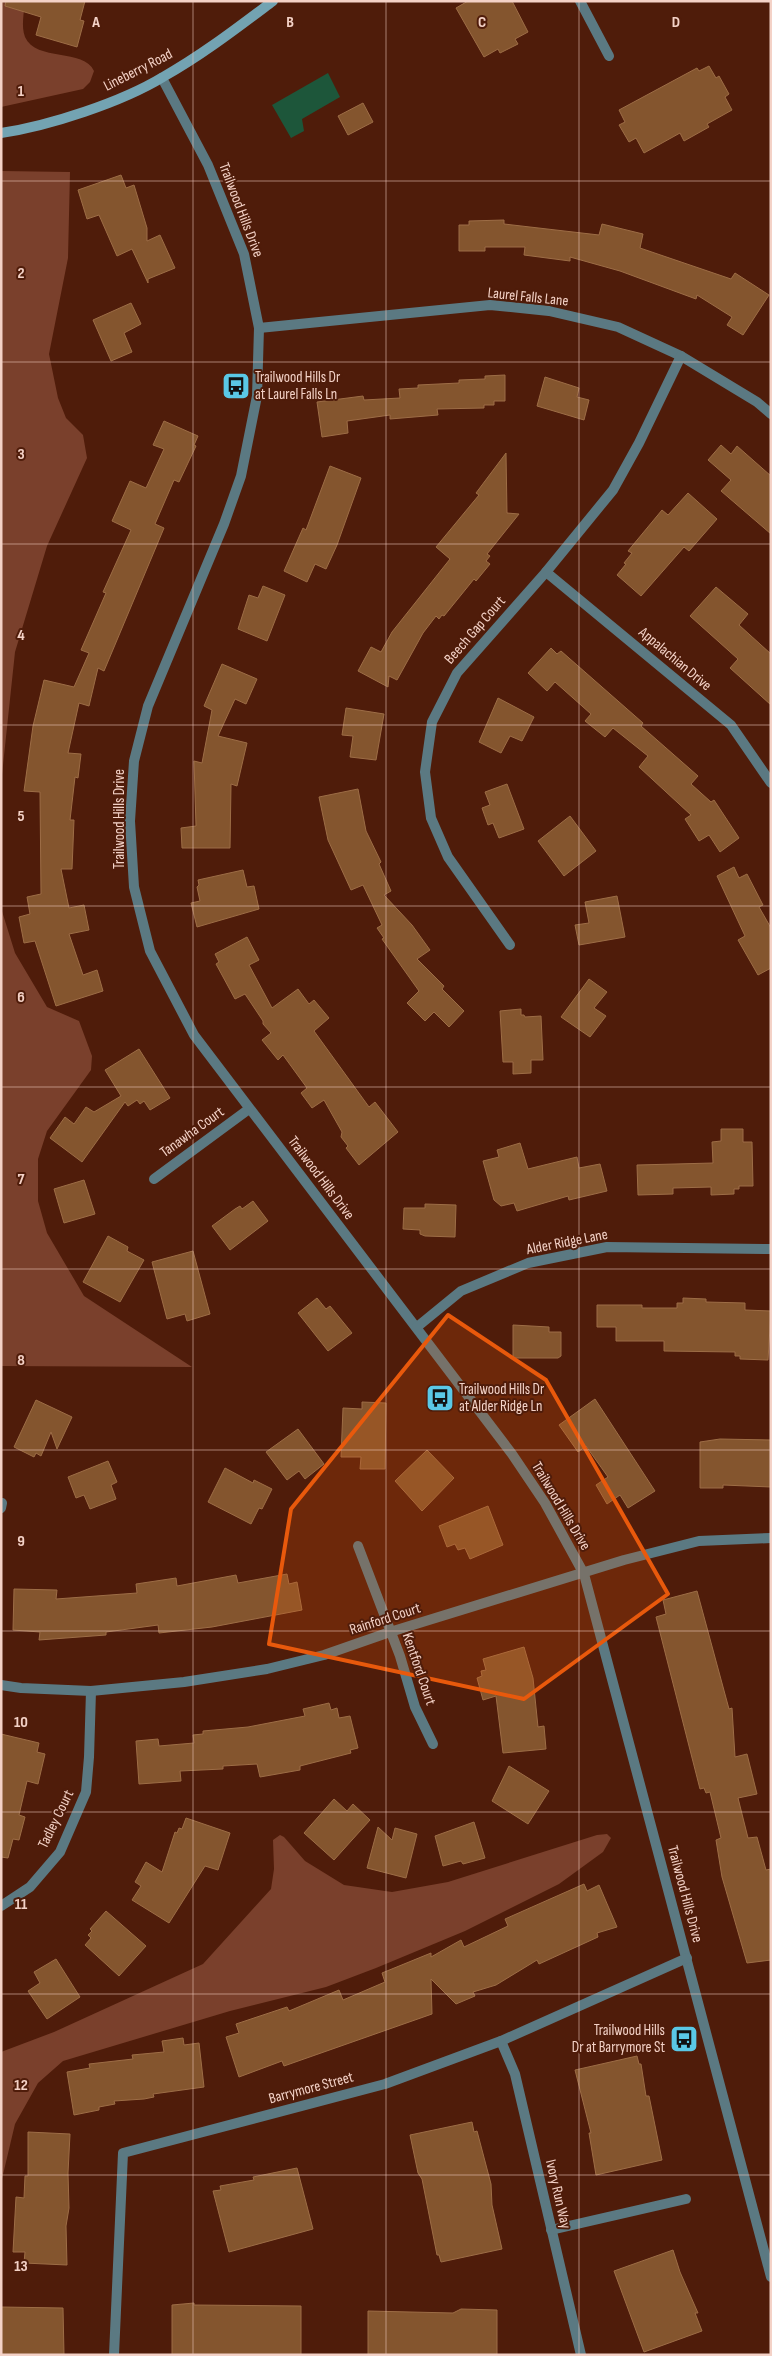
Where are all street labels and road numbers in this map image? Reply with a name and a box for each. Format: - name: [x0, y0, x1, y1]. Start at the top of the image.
- street label: Lineberry Road: [100, 45, 176, 95]
- street label: Trailwood Hills Drive: [214, 160, 268, 260]
- street label: Laurel Falls Lane: [487, 283, 569, 311]
- street label: Beech Gap Court: [440, 592, 510, 668]
- street label: Appalachian Drive: [634, 622, 715, 695]
- street label: Trailwood Hills Drive: [110, 769, 129, 869]
- street label: Tanawha Court: [156, 1102, 228, 1162]
- street label: Trailwood Hills Drive: [283, 1132, 359, 1224]
- street label: Alder Ridge Lane: [524, 1225, 609, 1259]
- street label: Trailwood Hills Drive: [527, 1458, 595, 1554]
- street label: Rainford Court: [347, 1599, 423, 1639]
- street label: Kentford Court: [398, 1630, 440, 1708]
- street label: Tadley Court: [34, 1786, 78, 1851]
- street label: Trailwood Hills Drive: [663, 1843, 707, 1945]
- street label: Barrymore Street: [267, 2067, 356, 2108]
- street label: Ivory Run Way: [541, 2158, 575, 2231]

